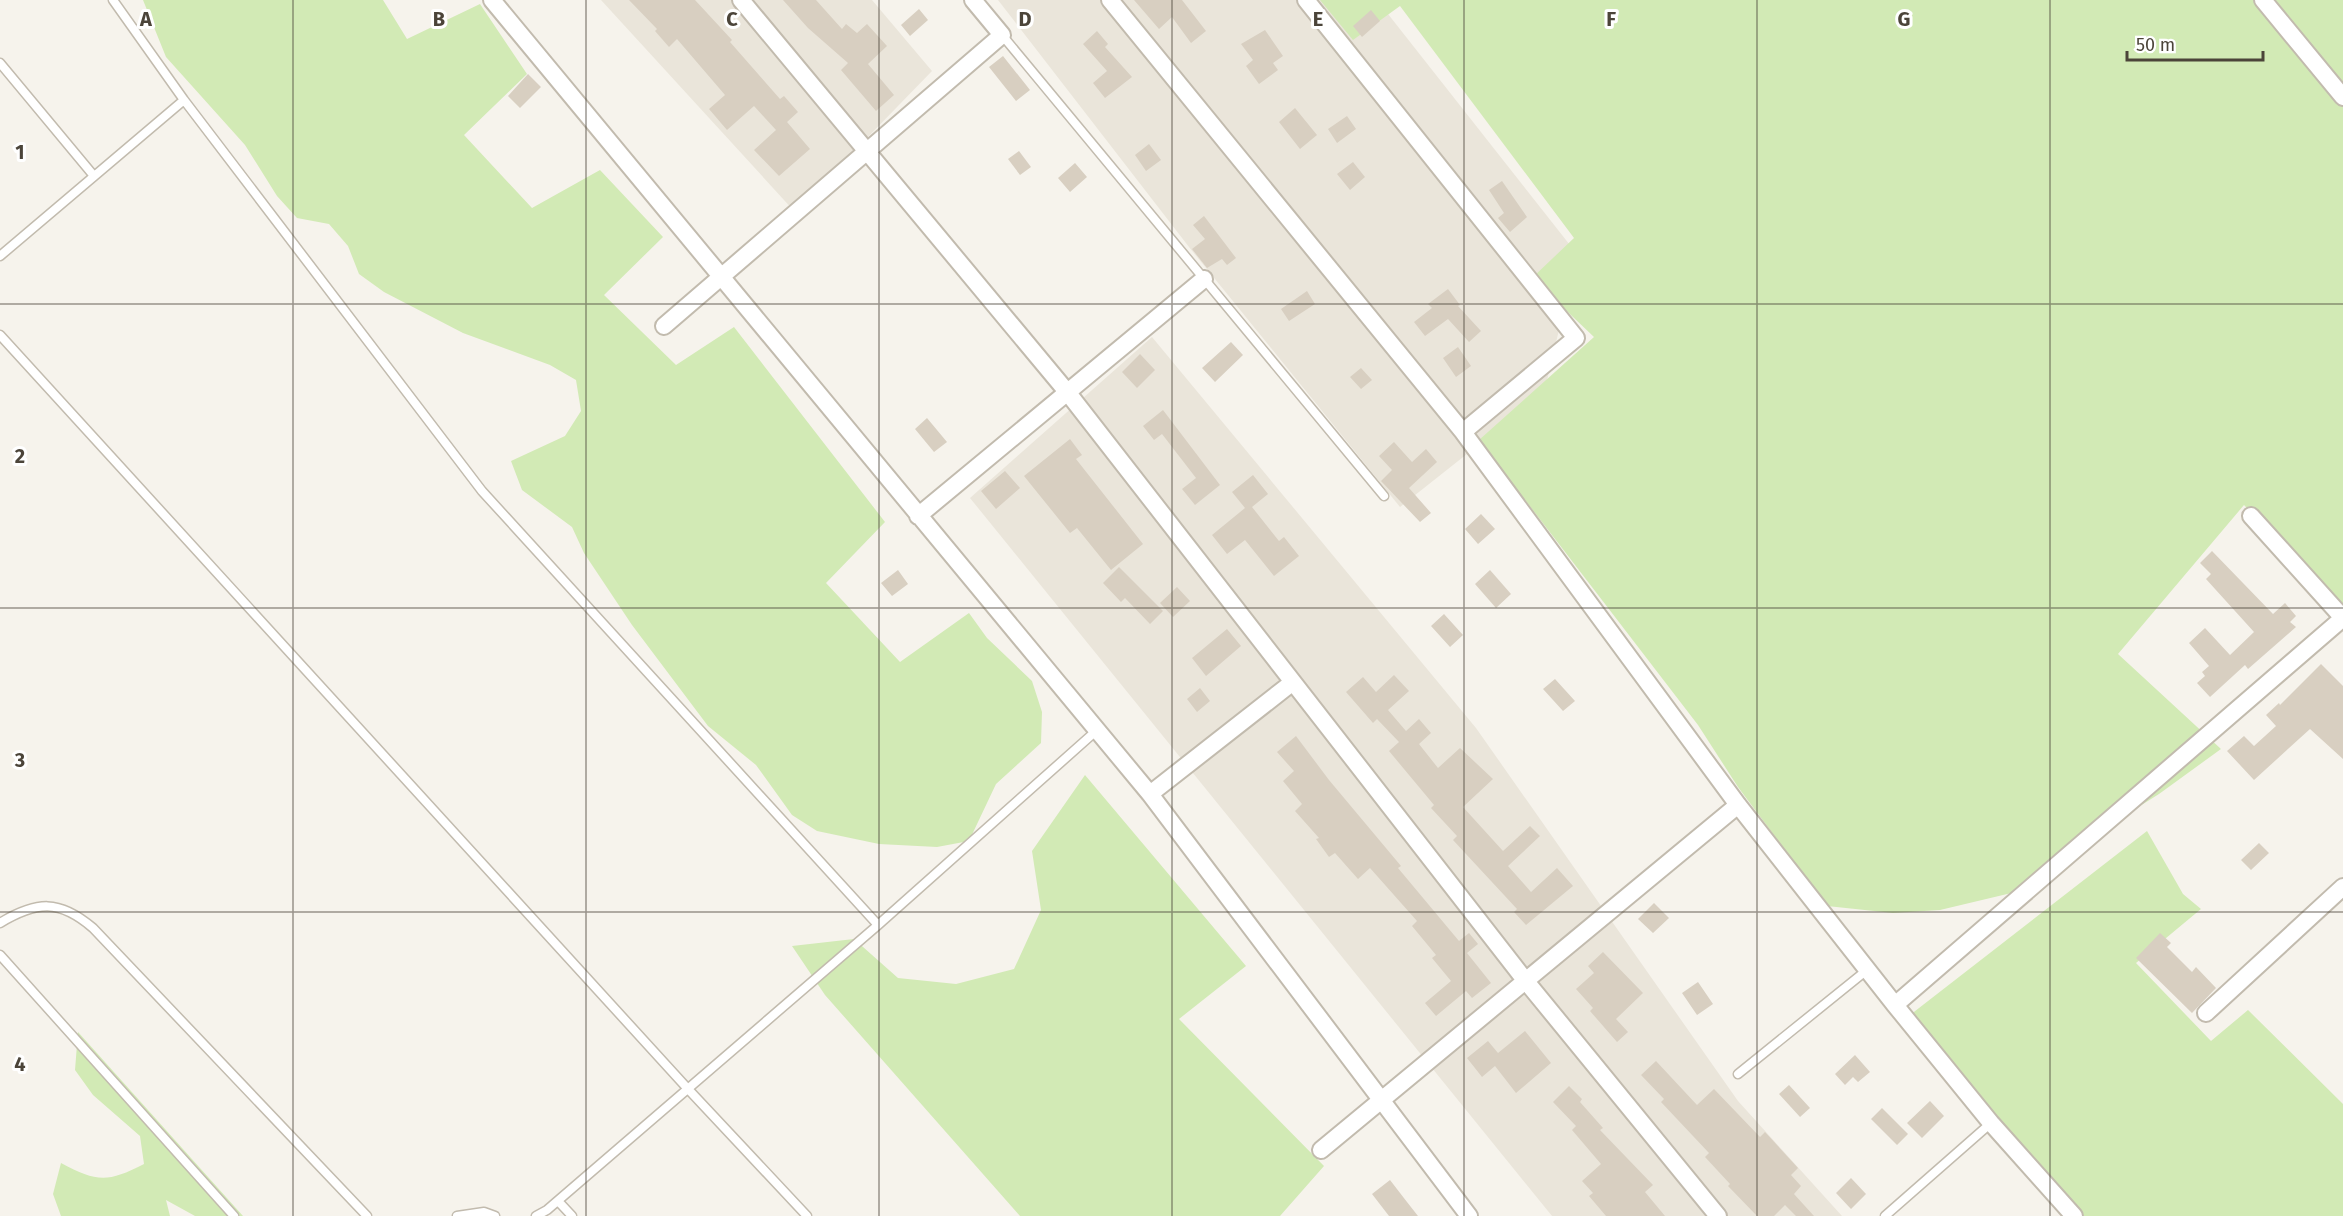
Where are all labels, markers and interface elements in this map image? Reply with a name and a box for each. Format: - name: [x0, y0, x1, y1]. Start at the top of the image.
- text: A: [139, 7, 153, 31]
- text: B: [433, 7, 445, 31]
- text: C: [726, 7, 738, 31]
- text: D: [1018, 7, 1032, 31]
- text: E: [1313, 7, 1323, 31]
- text: F: [1606, 7, 1616, 31]
- text: G: [1898, 7, 1910, 31]
- scale bar: [2127, 24, 2264, 62]
- text: 50 m: [2136, 34, 2175, 56]
- text: 1: [15, 140, 25, 164]
- text: 2: [15, 444, 25, 468]
- text: 3: [14, 748, 25, 772]
- text: 4: [14, 1052, 26, 1076]

